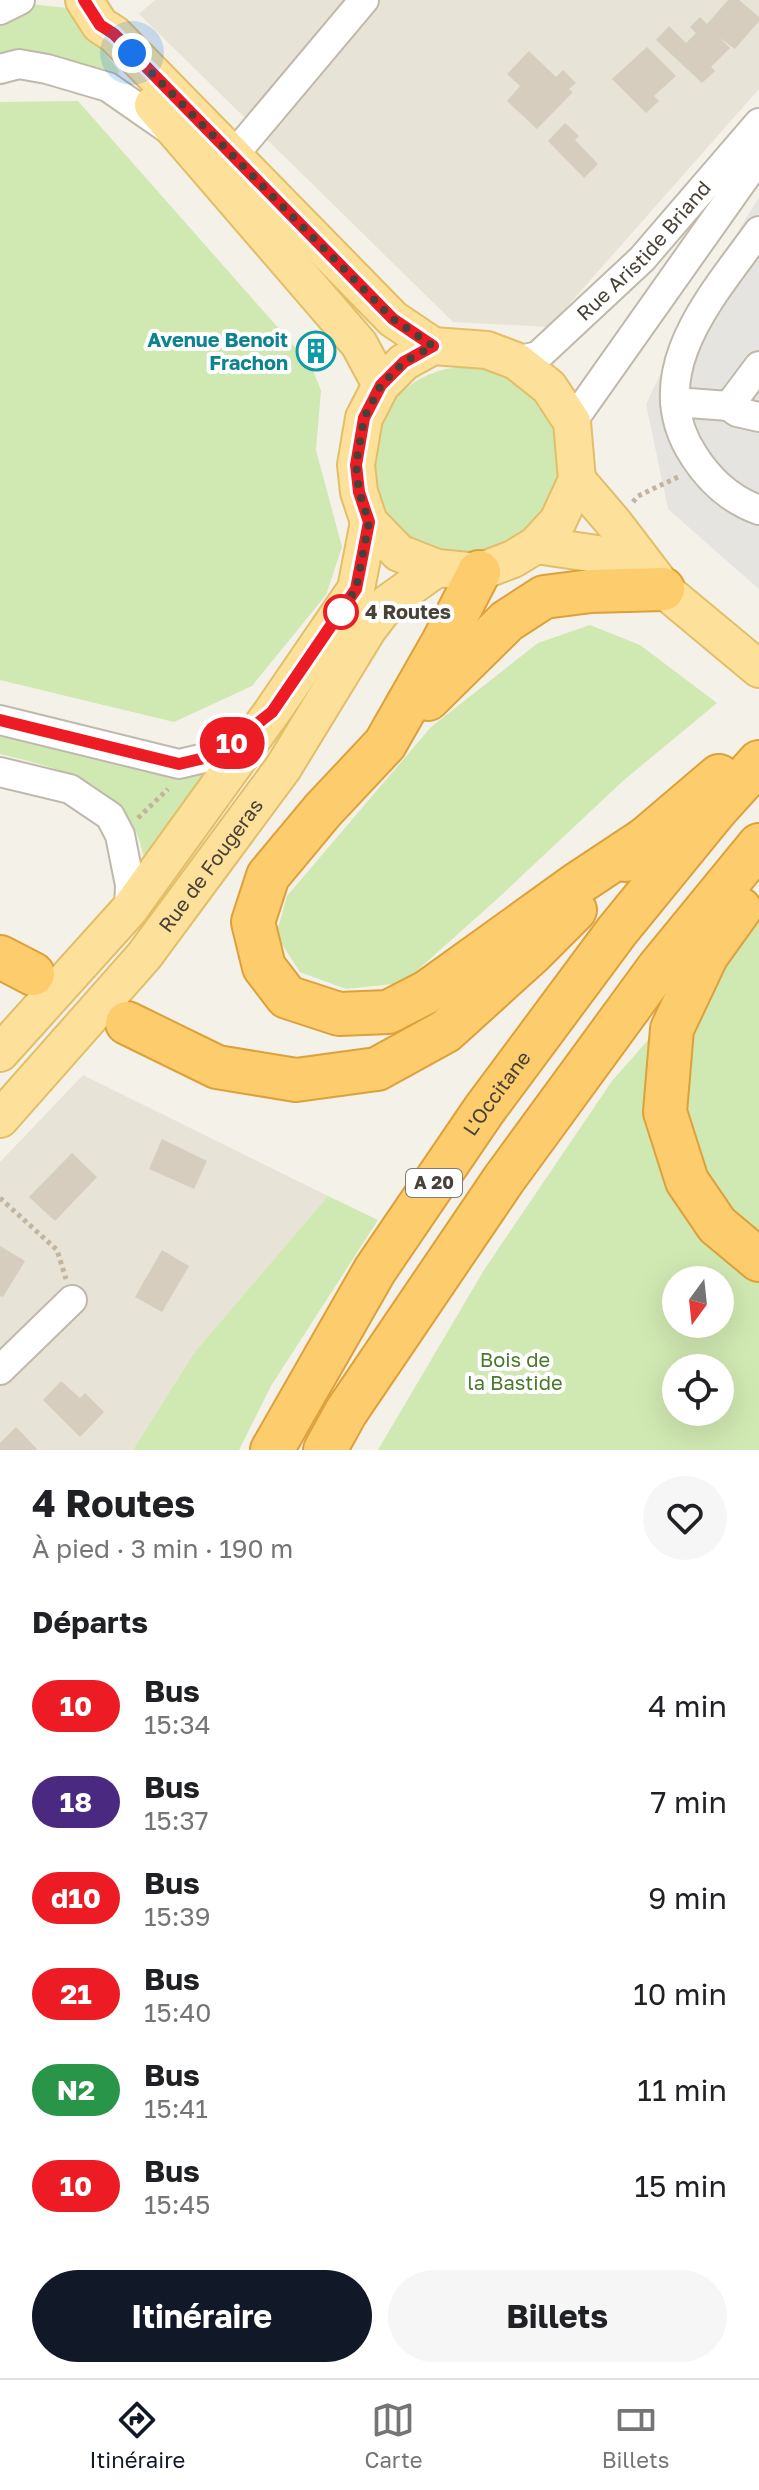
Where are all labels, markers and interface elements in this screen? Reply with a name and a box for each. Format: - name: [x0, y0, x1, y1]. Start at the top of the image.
- your location: [112, 33, 152, 73]
- street label: Rue Aristide Briand: [571, 175, 715, 325]
- place label: Avenue Benoit Frachon: [147, 327, 288, 374]
- building icon: Avenue Benoit Frachon: [295, 330, 337, 372]
- marker: 4 Routes: [324, 595, 358, 629]
- place label: 4 Routes: [365, 599, 451, 623]
- line badge: 10: [196, 717, 268, 769]
- text: 10: [216, 726, 248, 759]
- street label: Rue de Fougeras: [153, 793, 267, 936]
- street label: L'Occitane: [457, 1046, 535, 1140]
- road number: A 20: [406, 1169, 462, 1197]
- north arrow: [662, 1266, 734, 1338]
- map controls: [662, 1266, 734, 1426]
- park label: Bois de la Bastide: [467, 1347, 563, 1394]
- button: locate: [662, 1354, 734, 1426]
- button: heart: [643, 1476, 727, 1560]
- text: 4 Routes: [32, 1480, 195, 1525]
- text: À pied · 3 min · 190 m: [32, 1533, 293, 1564]
- text: Départs: [32, 1604, 148, 1640]
- text: Bus: [144, 1673, 200, 1709]
- text: 4 min: [648, 1688, 727, 1724]
- text: 10: [60, 1689, 92, 1722]
- text: 15:34: [144, 1709, 211, 1740]
- text: Bus: [144, 1769, 200, 1805]
- text: 7 min: [651, 1784, 727, 1820]
- text: 18: [60, 1785, 92, 1818]
- text: 15:37: [144, 1805, 208, 1836]
- text: Bus: [144, 1865, 200, 1901]
- text: 9 min: [648, 1880, 727, 1916]
- text: d10: [51, 1881, 101, 1914]
- text: 15:39: [144, 1901, 210, 1932]
- text: Bus: [144, 1961, 200, 1997]
- text: 10 min: [633, 1976, 727, 2012]
- text: 21: [60, 1977, 92, 2010]
- text: 15:40: [144, 1997, 211, 2028]
- text: Bus: [144, 2057, 200, 2093]
- text: 11 min: [637, 2072, 727, 2108]
- text: N2: [57, 2073, 95, 2106]
- text: 15:41: [144, 2093, 208, 2124]
- text: Bus: [144, 2153, 200, 2189]
- text: 15 min: [635, 2168, 727, 2204]
- text: 10: [60, 2169, 92, 2202]
- text: 15:45: [144, 2189, 210, 2220]
- button: Itinéraire: [32, 2270, 372, 2362]
- button: Billets: [388, 2270, 727, 2362]
- tab: Itinéraire: [90, 2398, 185, 2473]
- tab: Carte: [364, 2398, 422, 2473]
- tab: Billets: [602, 2398, 669, 2473]

